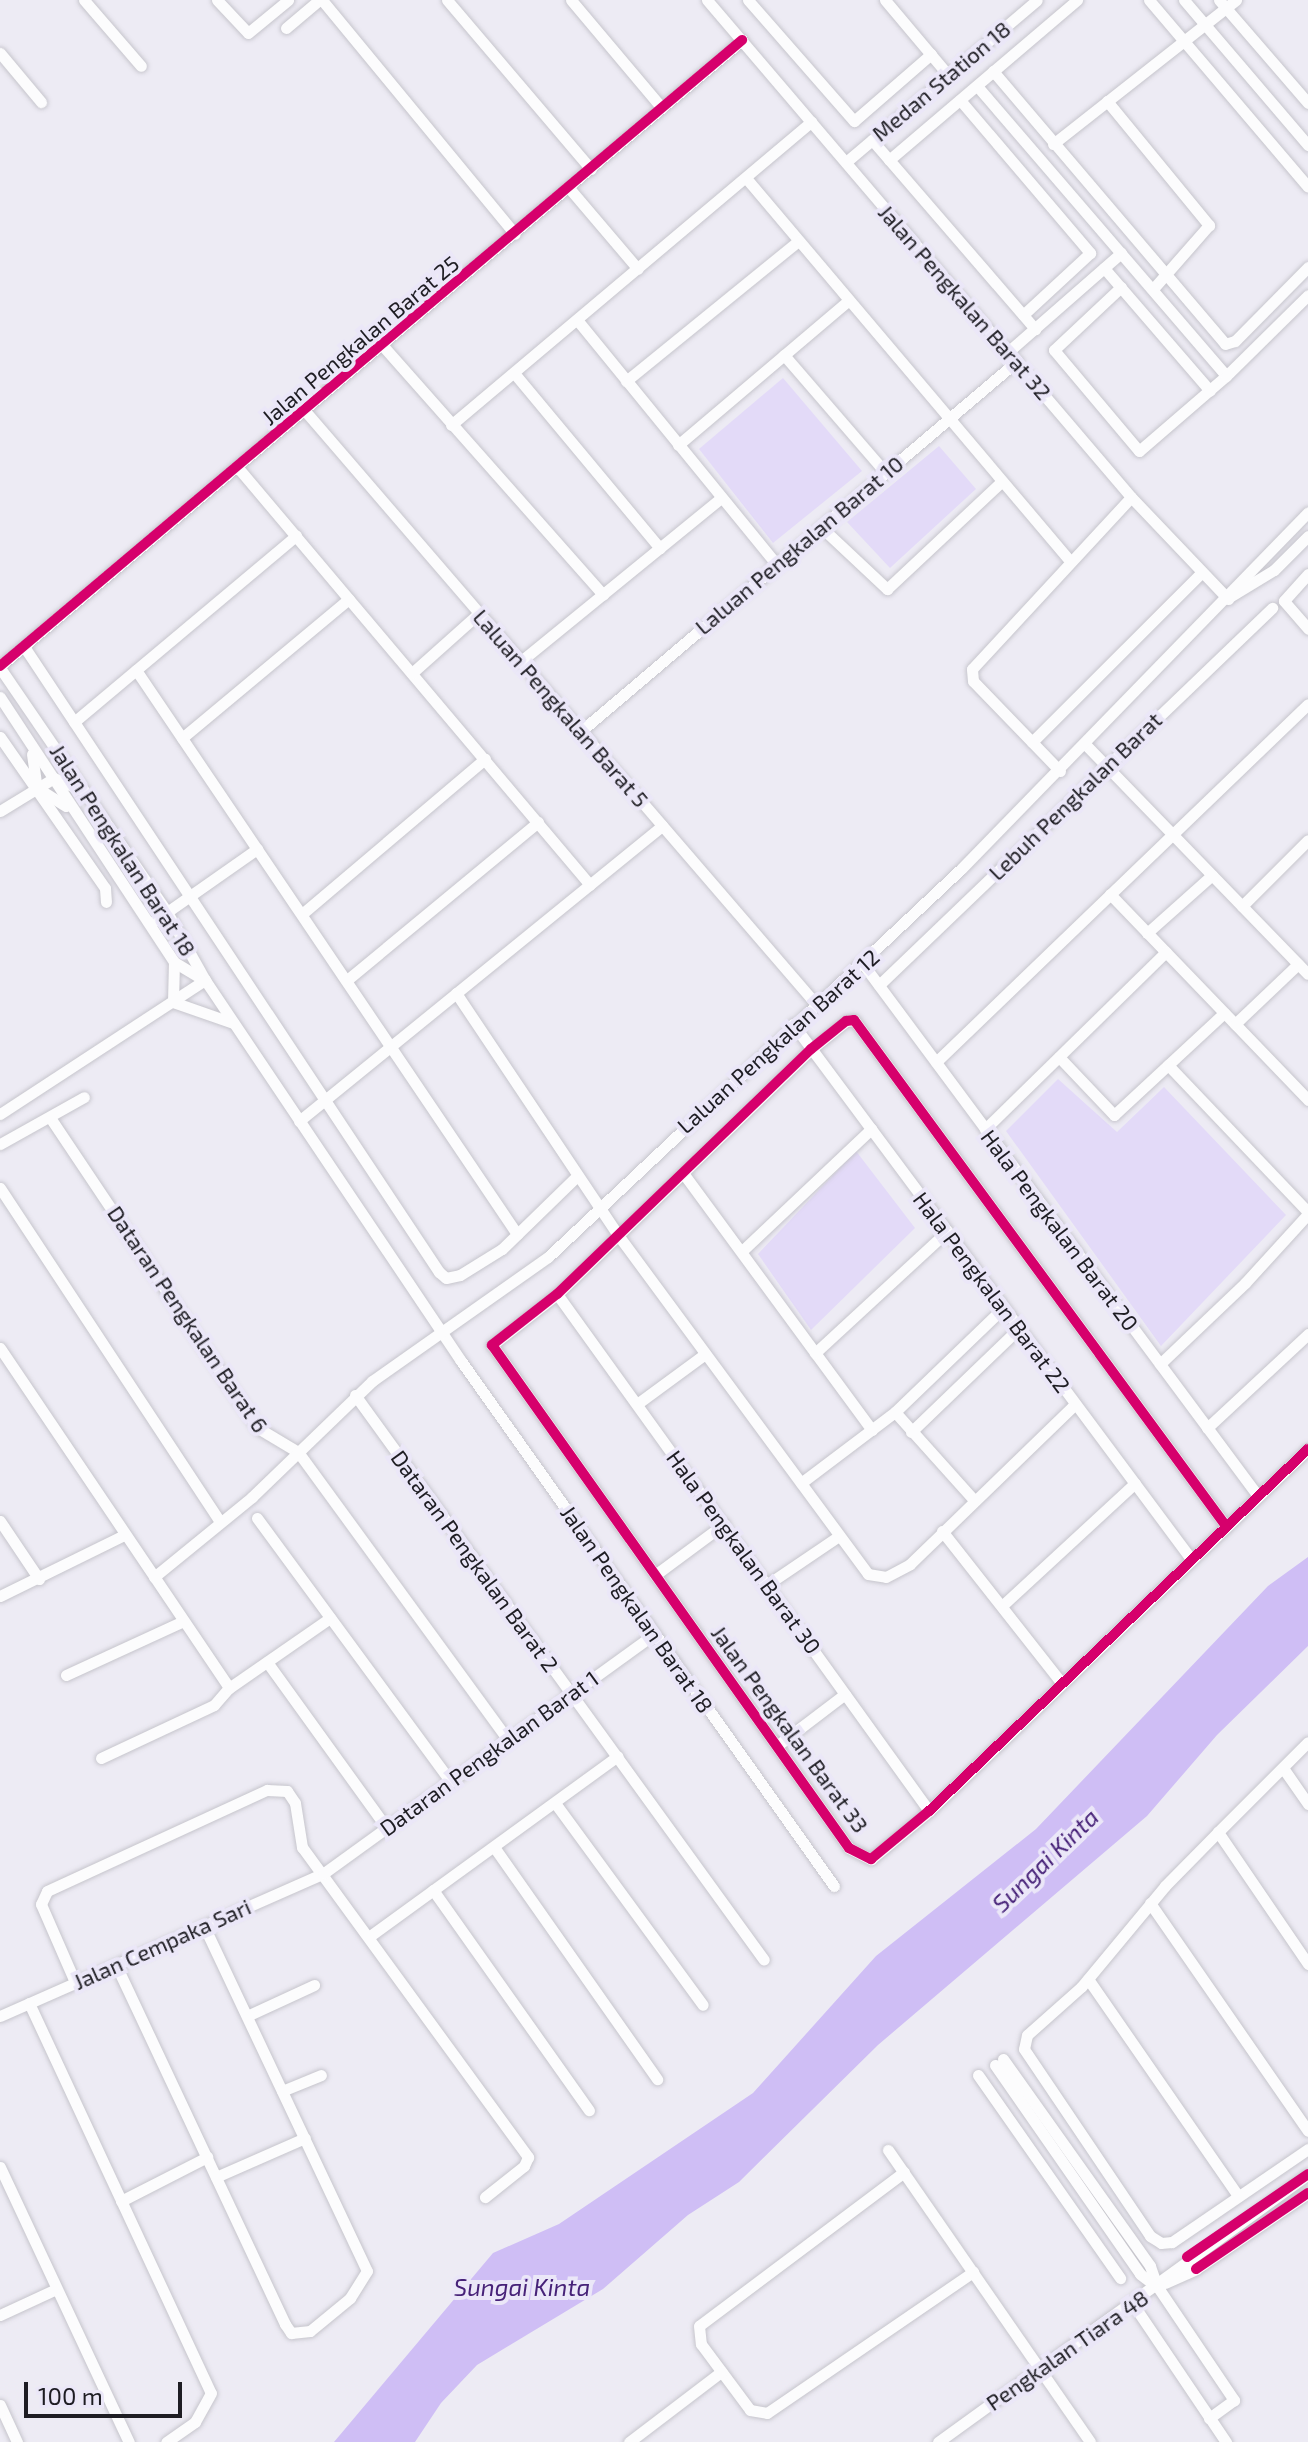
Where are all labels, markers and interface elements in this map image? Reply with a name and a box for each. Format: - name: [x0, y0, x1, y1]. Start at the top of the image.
- street label: Medan Station 18: [867, 16, 1015, 146]
- street label: Jalan Pengkalan Barat 32: [873, 199, 1057, 405]
- street label: Jalan Pengkalan Barat 25: [256, 250, 464, 430]
- street label: Laluan Pengkalan Barat 10: [690, 450, 908, 640]
- street label: Laluan Pengkalan Barat 5: [468, 604, 654, 812]
- street label: Lebuh Pengkalan Barat: [983, 707, 1167, 885]
- street label: Jalan Pengkalan Barat 18: [45, 739, 201, 961]
- street label: Laluan Pengkalan Barat 12: [672, 943, 884, 1139]
- street label: Hala Pengkalan Barat 20: [976, 1124, 1144, 1336]
- street label: Hala Pengkalan Barat 22: [908, 1187, 1076, 1397]
- street label: Dataran Pengkalan Barat 6: [102, 1201, 274, 1437]
- street label: Dataran Pengkalan Barat 2: [386, 1445, 564, 1677]
- street label: Hala Pengkalan Barat 30: [661, 1445, 827, 1659]
- street label: Jalan Pengkalan Barat 18: [555, 1500, 719, 1718]
- street label: Jalan Pengkalan Barat 33: [706, 1620, 874, 1838]
- street label: Dataran Pengkalan Barat 1: [375, 1665, 603, 1841]
- water label: Sungai Kinta: [986, 1802, 1104, 1918]
- street label: Jalan Cempaka Sari: [69, 1893, 255, 1995]
- water label: Sungai Kinta: [454, 2273, 590, 2301]
- street label: Pengkalan Tiara 48: [981, 2284, 1153, 2416]
- scale bar: [28, 2366, 186, 2416]
- text: 100 m: [38, 2381, 103, 2410]

